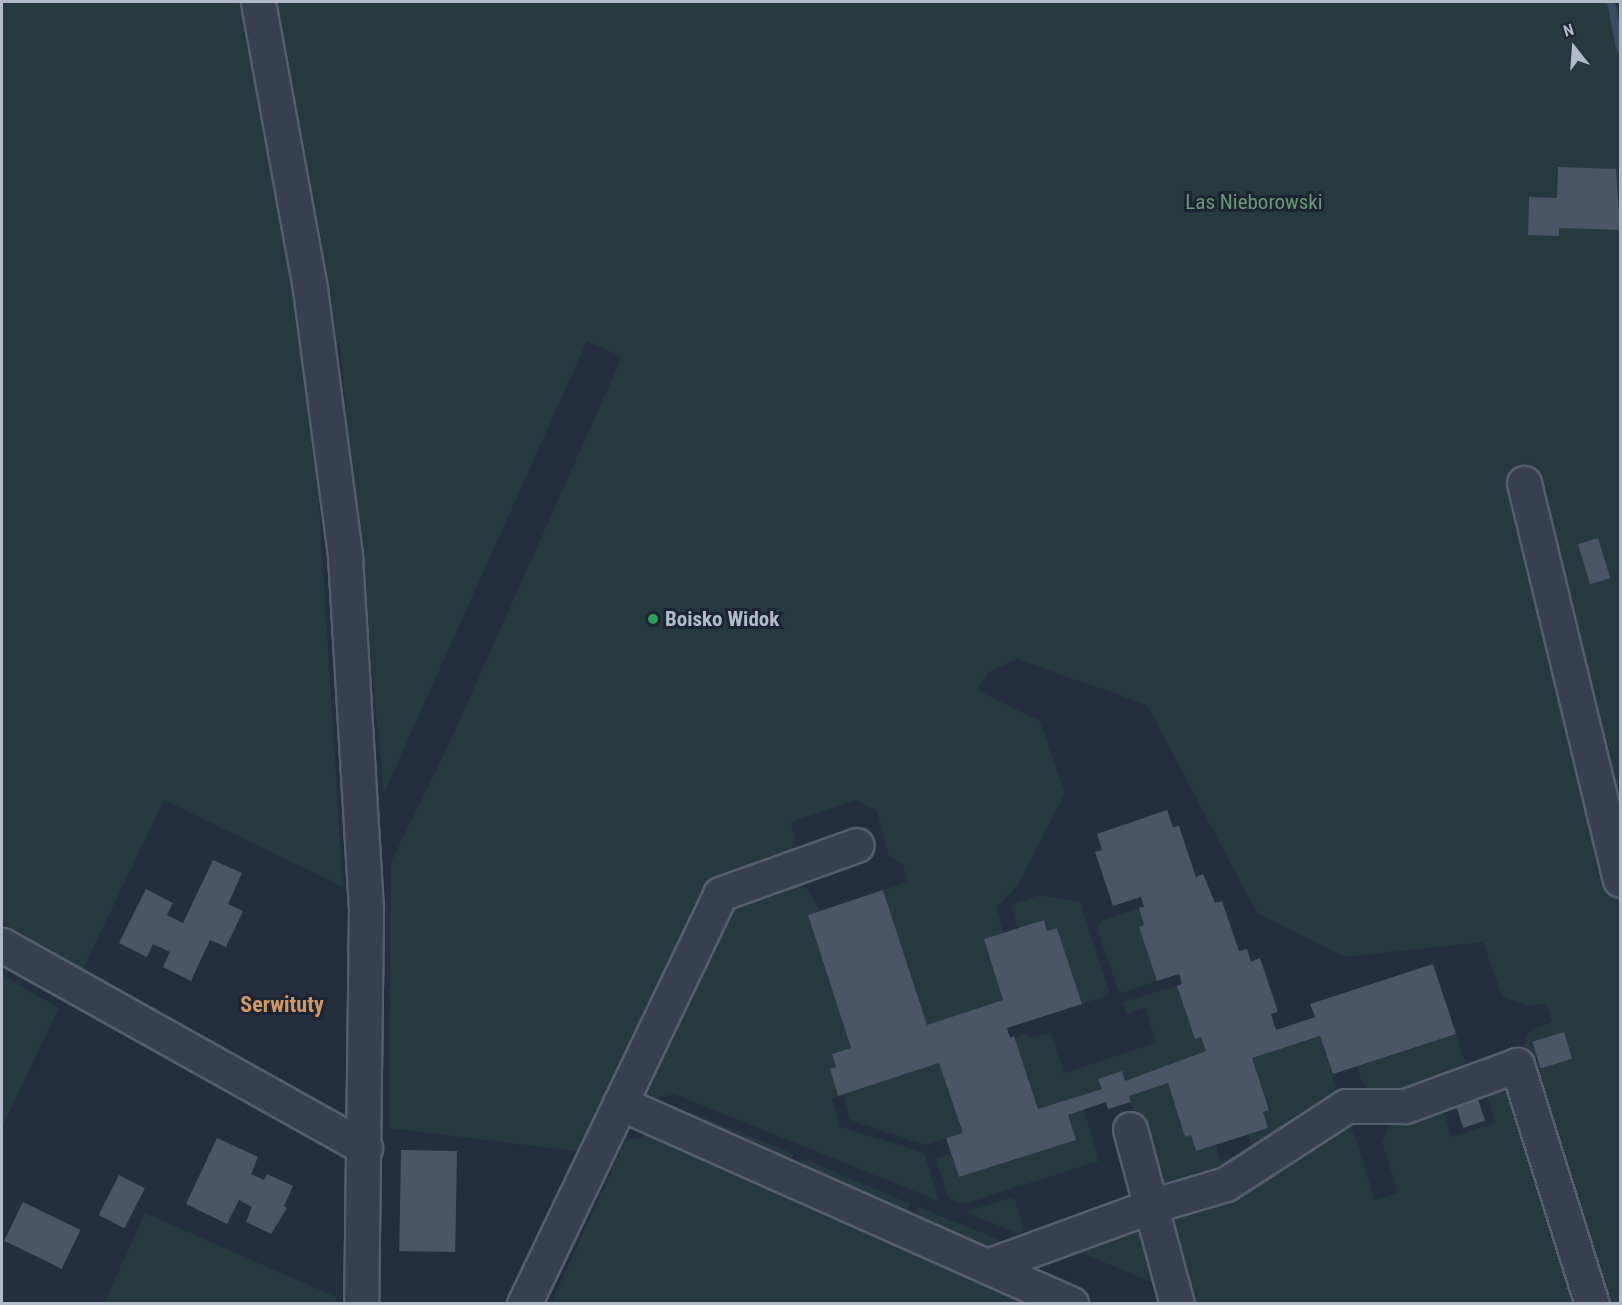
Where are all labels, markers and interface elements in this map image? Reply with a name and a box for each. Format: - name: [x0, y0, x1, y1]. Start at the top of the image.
- north arrow: [1544, 18, 1604, 78]
- text: N: [1561, 20, 1576, 41]
- park label: Las Nieborowski: [1185, 189, 1323, 215]
- place label: Boisko Widok: [665, 606, 779, 632]
- marker: Boisko Widok: [646, 612, 660, 626]
- district label: Serwituty: [240, 992, 324, 1018]

